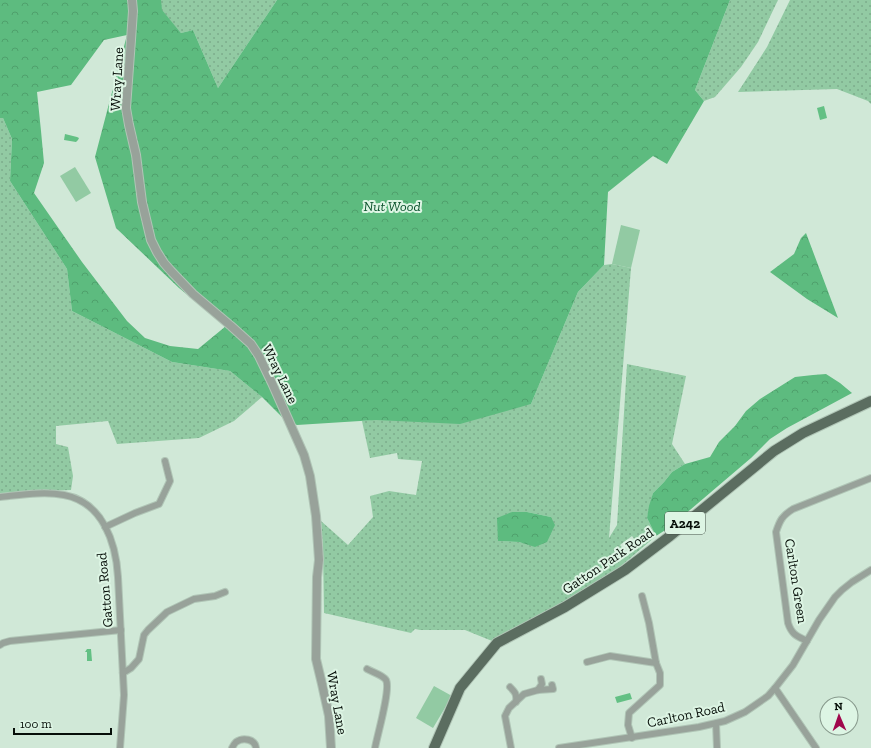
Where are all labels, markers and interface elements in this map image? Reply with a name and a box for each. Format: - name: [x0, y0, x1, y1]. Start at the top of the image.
- street label: Wray Lane: [107, 46, 127, 111]
- park label: Nut Wood: [363, 198, 421, 215]
- street label: Wray Lane: [258, 342, 302, 407]
- road number: A242: [665, 512, 705, 534]
- street label: Gatton Park Road: [559, 524, 657, 598]
- street label: Carlton Green: [781, 537, 811, 625]
- street label: Gatton Road: [93, 551, 117, 628]
- street label: Wray Lane: [323, 670, 351, 736]
- north arrow: [819, 696, 859, 736]
- street label: Carlton Road: [646, 698, 727, 732]
- text: N: [834, 700, 844, 713]
- scale bar: [14, 710, 111, 736]
- text: 100 m: [20, 717, 52, 731]

